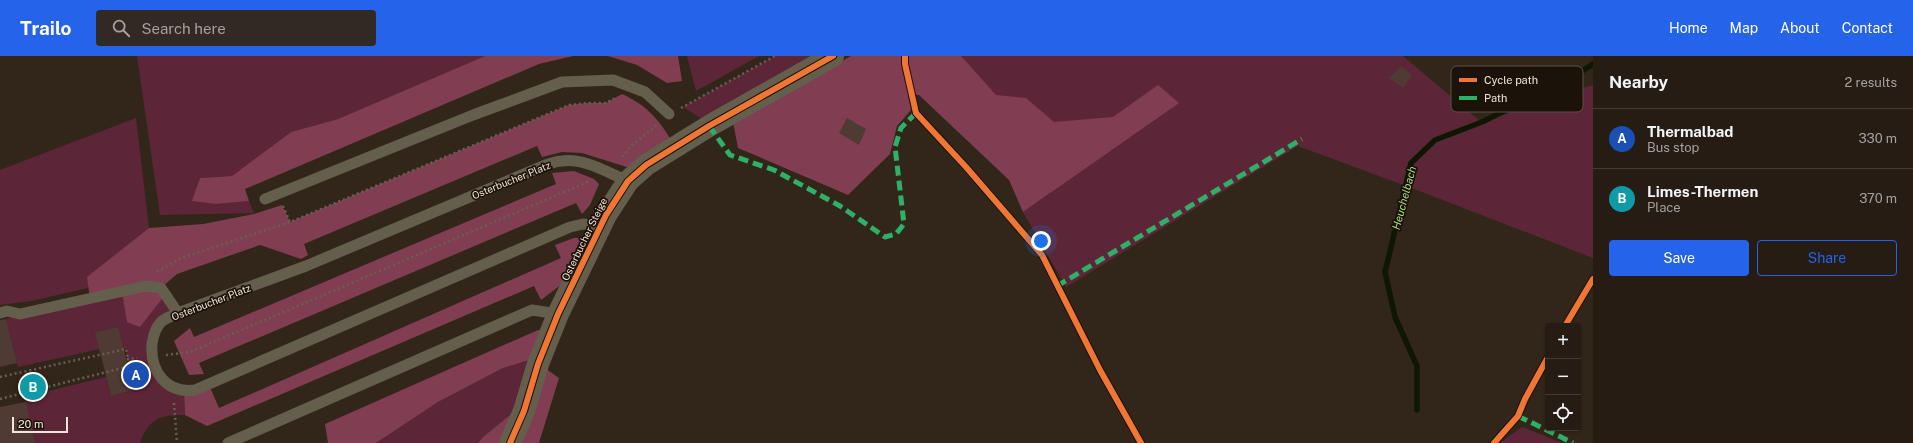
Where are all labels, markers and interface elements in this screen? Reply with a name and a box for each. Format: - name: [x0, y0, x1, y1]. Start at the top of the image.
- search box: [96, 10, 376, 46]
- text: Trailo: [20, 17, 72, 39]
- icon: search: [110, 17, 132, 39]
- text: Search here: [142, 20, 226, 37]
- text: Home: [1669, 20, 1708, 36]
- text: Map: [1730, 20, 1758, 36]
- text: About: [1780, 20, 1820, 36]
- text: Contact: [1842, 20, 1893, 36]
- legend: [1451, 66, 1583, 112]
- text: Nearby: [1609, 72, 1668, 92]
- text: Cycle path: [1484, 74, 1538, 86]
- text: 2 results: [1845, 75, 1897, 90]
- text: Path: [1484, 92, 1507, 104]
- text: Thermalbad: [1647, 123, 1733, 140]
- text: A: [1617, 131, 1627, 146]
- text: 330 m: [1858, 131, 1897, 146]
- text: Bus stop: [1647, 140, 1699, 155]
- street label: Osterbucher Platz: [470, 159, 552, 201]
- water label: Heuchelbach: [1390, 165, 1418, 231]
- text: Limes-Thermen: [1647, 183, 1758, 200]
- text: B: [1618, 191, 1626, 206]
- text: 370 m: [1859, 191, 1897, 206]
- street label: Osterbucher Steige: [559, 195, 609, 282]
- text: Place: [1647, 200, 1681, 215]
- your location: [1031, 231, 1051, 251]
- button: Save: [1609, 240, 1749, 276]
- button: Share: [1757, 240, 1897, 276]
- street label: Osterbucher Platz: [170, 281, 252, 323]
- map controls: [1545, 323, 1581, 431]
- button: +: [1545, 323, 1581, 359]
- button: −: [1545, 359, 1581, 395]
- pin: A: [123, 360, 149, 390]
- pin: B: [20, 372, 46, 402]
- button: locate: [1545, 395, 1581, 431]
- scale bar: [12, 415, 68, 434]
- text: 20 m: [18, 418, 43, 430]

